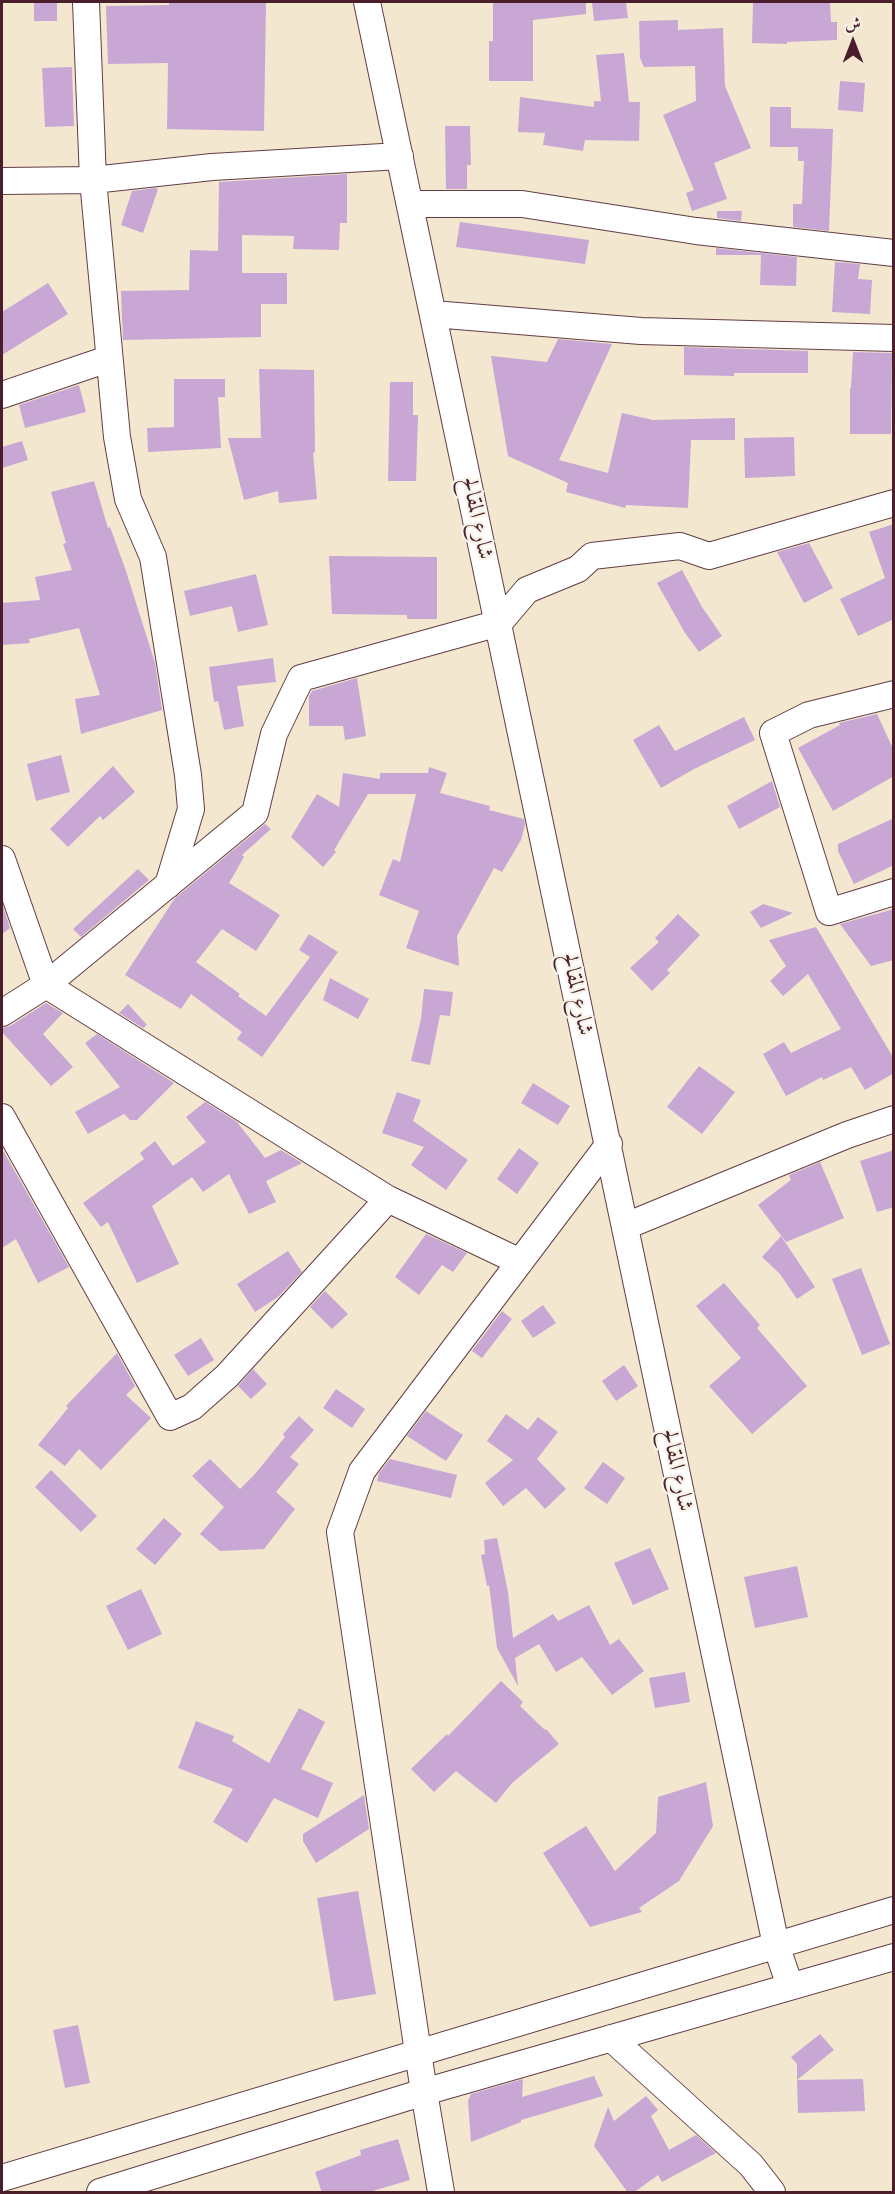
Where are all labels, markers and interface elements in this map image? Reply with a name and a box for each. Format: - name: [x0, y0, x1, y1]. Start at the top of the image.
- north arrow: [823, 12, 883, 72]
- text: ش: [845, 13, 861, 34]
- street label: شارع المقالح: [455, 474, 499, 562]
- street label: شارع المقالح: [555, 950, 599, 1038]
- street label: شارع المقالح: [655, 1426, 699, 1514]

